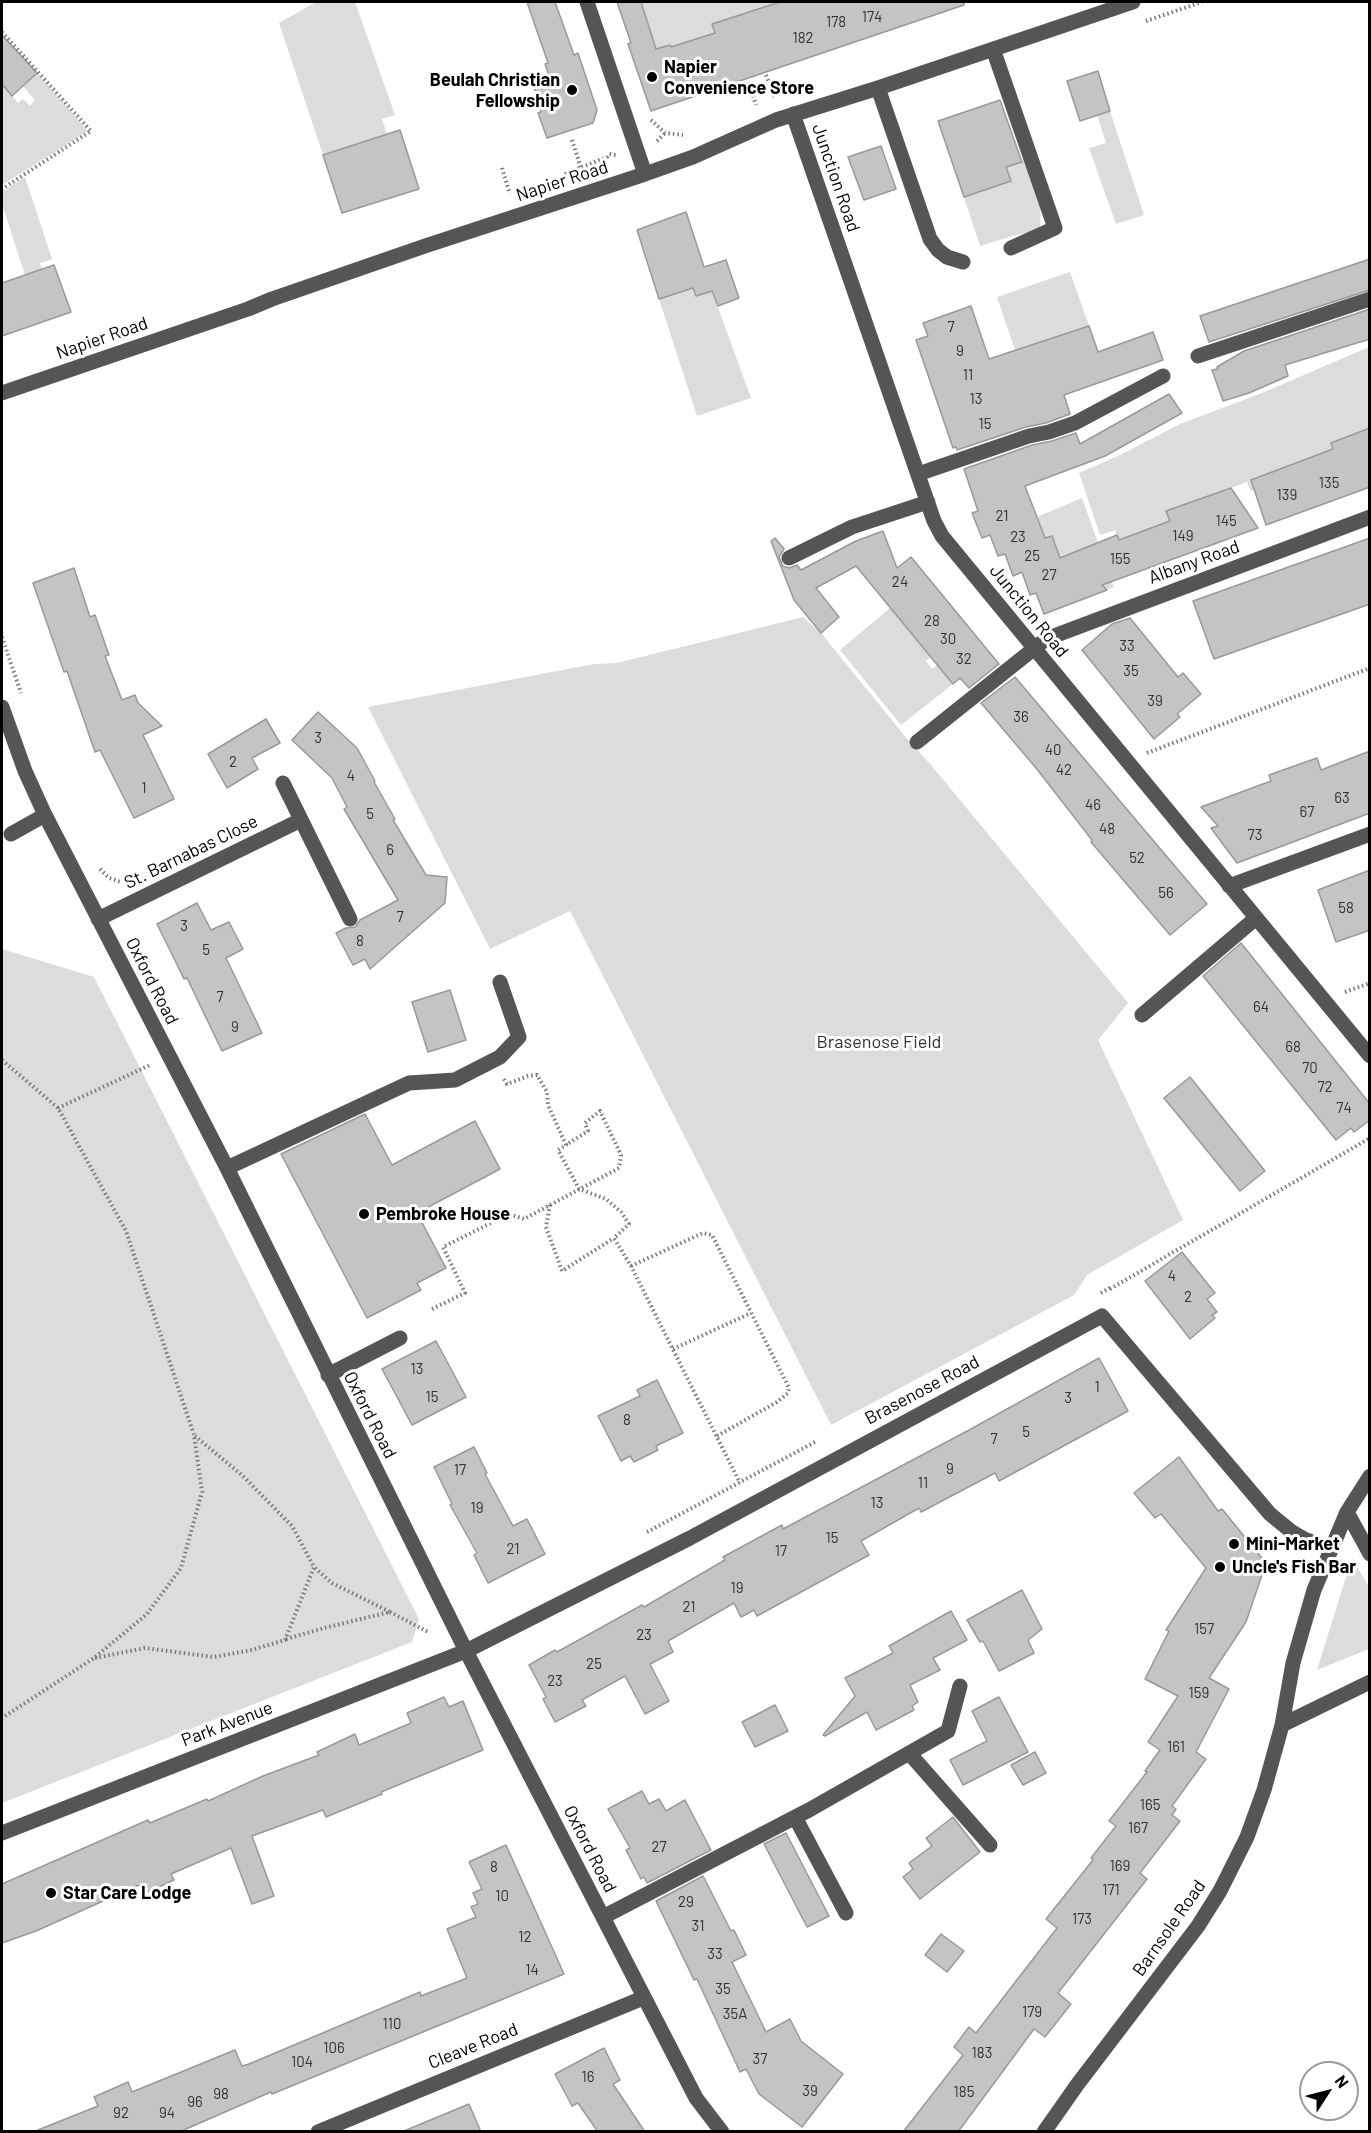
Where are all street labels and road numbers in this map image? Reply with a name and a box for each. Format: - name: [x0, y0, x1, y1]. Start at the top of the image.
- street label: Junction Road: [807, 121, 865, 235]
- street label: Napier Road: [513, 156, 611, 206]
- street label: Napier Road: [53, 312, 151, 364]
- street label: Albany Road: [1146, 536, 1242, 588]
- street label: Junction Road: [985, 560, 1073, 662]
- street label: St. Barnabas Close: [121, 810, 261, 894]
- street label: Oxford Road: [121, 934, 183, 1028]
- street label: Brasenose Road: [861, 1351, 983, 1429]
- street label: Oxford Road: [339, 1368, 401, 1462]
- street label: Park Avenue: [178, 1697, 276, 1751]
- street label: Oxford Road: [559, 1802, 621, 1896]
- street label: Barnsole Road: [1128, 1876, 1210, 1980]
- street label: Cleave Road: [425, 2018, 521, 2074]

